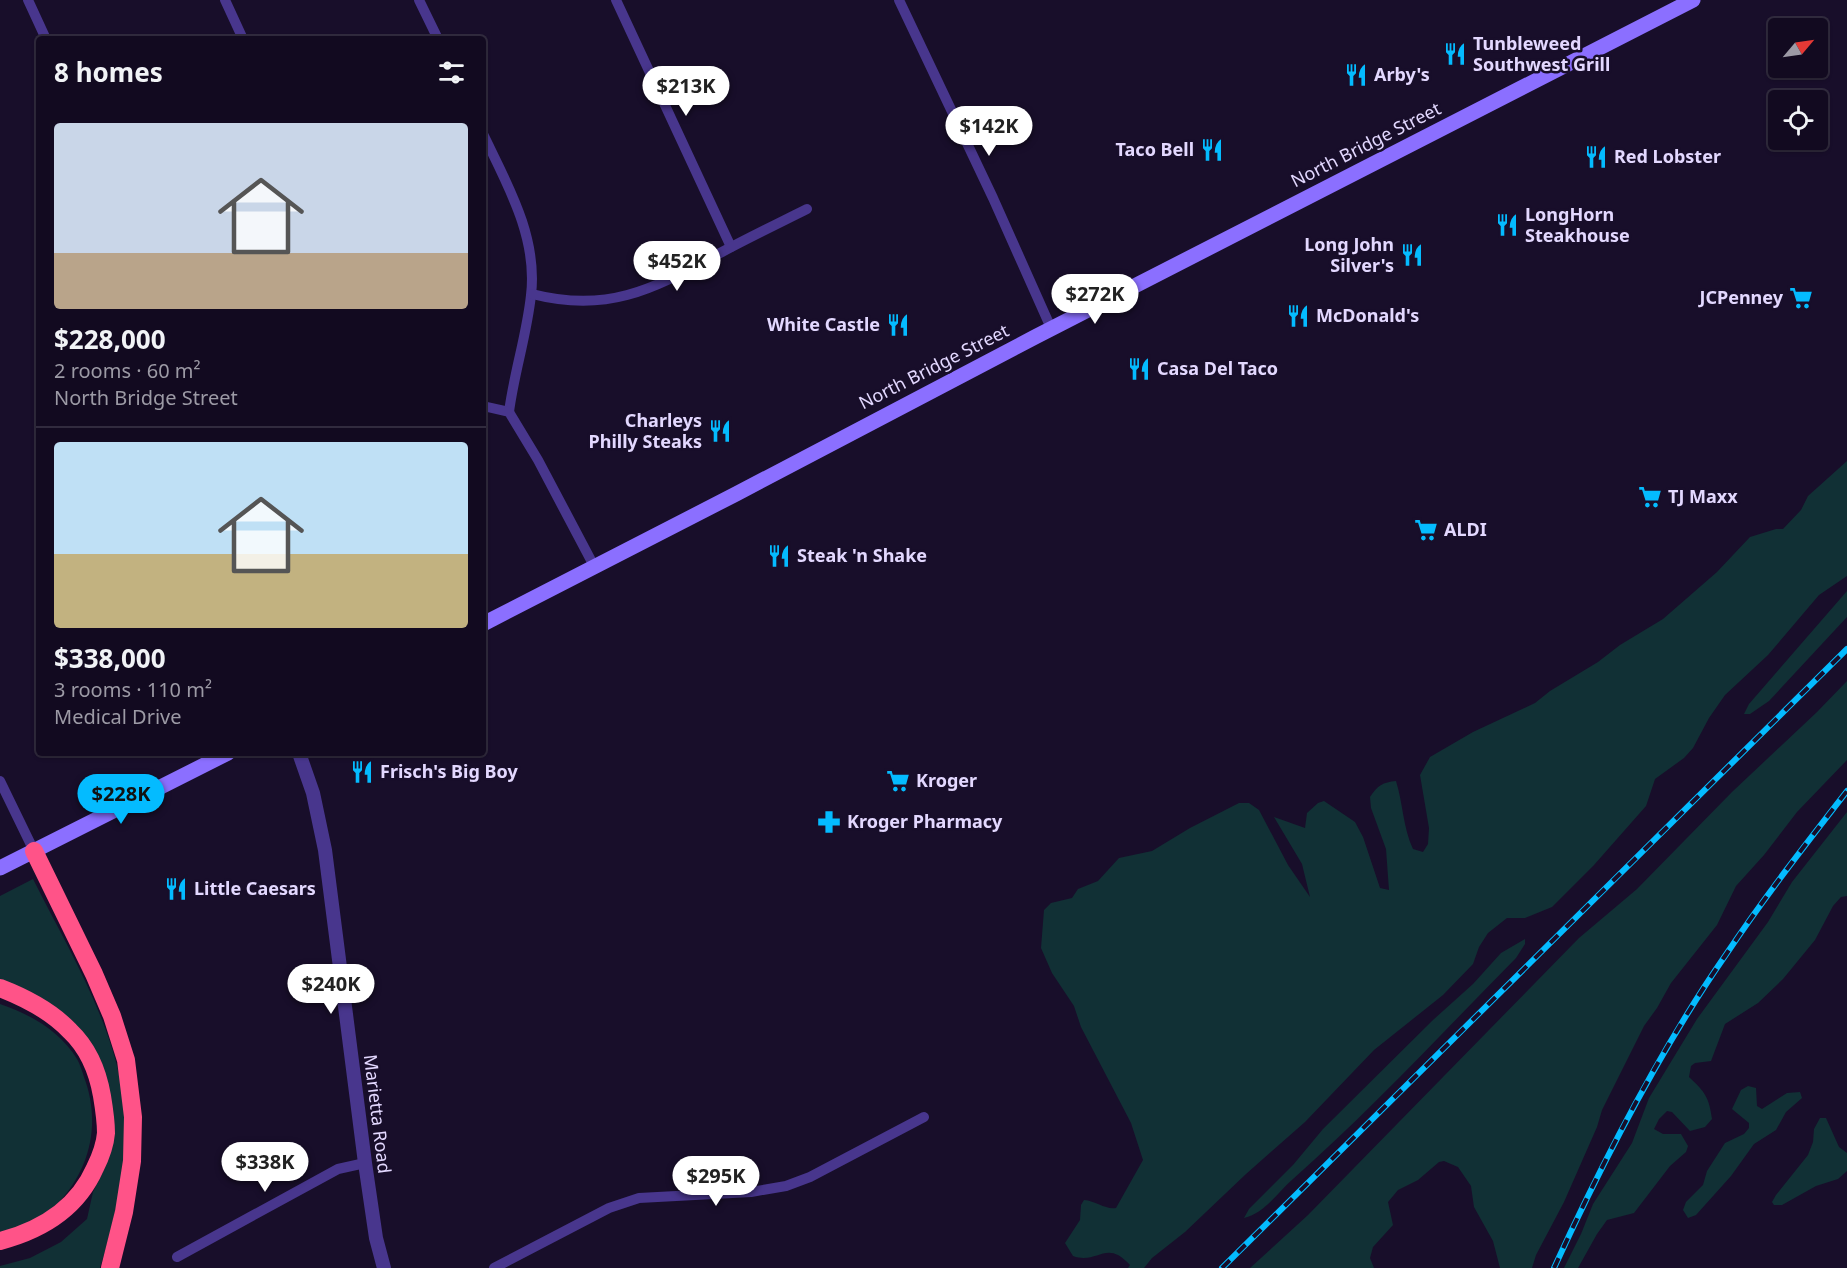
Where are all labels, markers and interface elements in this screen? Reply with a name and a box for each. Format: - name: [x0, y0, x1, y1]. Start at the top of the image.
- north arrow: [1768, 18, 1828, 78]
- map controls: [1768, 18, 1828, 150]
- place label: Tunbleweed Southwest Grill: [1473, 31, 1610, 76]
- restaurant icon: Tunbleweed Southwest Grill: [1442, 41, 1468, 67]
- text: 8 homes: [54, 54, 163, 90]
- icon: filters: [435, 56, 468, 89]
- restaurant icon: Arby's: [1343, 62, 1369, 88]
- place label: Arby's: [1374, 62, 1430, 86]
- pin: $213K: [644, 66, 728, 117]
- text: $213K: [656, 72, 716, 99]
- button: locate: [1768, 90, 1828, 150]
- street label: North Bridge Street: [1286, 96, 1445, 192]
- pin: $142K: [947, 106, 1031, 157]
- text: $142K: [959, 112, 1019, 139]
- place label: Taco Bell: [1116, 137, 1194, 161]
- restaurant icon: Taco Bell: [1199, 137, 1225, 163]
- restaurant icon: Red Lobster: [1583, 144, 1609, 170]
- place label: Red Lobster: [1614, 144, 1721, 168]
- icon: home: [207, 162, 315, 270]
- place label: LongHorn Steakhouse: [1525, 202, 1630, 247]
- restaurant icon: LongHorn Steakhouse: [1494, 212, 1520, 238]
- place label: Long John Silver's: [1304, 232, 1394, 277]
- pin: $452K: [635, 241, 719, 292]
- restaurant icon: Long John Silver's: [1399, 242, 1425, 268]
- text: $452K: [647, 247, 707, 274]
- pin: $272K: [1053, 274, 1137, 325]
- text: $272K: [1065, 280, 1125, 307]
- place label: JCPenney: [1697, 285, 1784, 309]
- supermarket icon: JCPenney: [1788, 285, 1814, 311]
- restaurant icon: McDonald's: [1285, 303, 1311, 329]
- place label: McDonald's: [1316, 303, 1419, 327]
- place label: White Castle: [767, 312, 880, 336]
- restaurant icon: White Castle: [885, 312, 911, 338]
- street label: North Bridge Street: [854, 318, 1013, 414]
- text: $228,000: [54, 321, 166, 357]
- restaurant icon: Casa Del Taco: [1126, 356, 1152, 382]
- place label: Casa Del Taco: [1157, 356, 1278, 380]
- text: 2 rooms · 60 m²: [54, 357, 201, 384]
- text: North Bridge Street: [54, 384, 238, 411]
- place label: Charleys Philly Steaks: [589, 408, 702, 453]
- restaurant icon: Charleys Philly Steaks: [707, 418, 733, 444]
- icon: home: [207, 481, 315, 589]
- supermarket icon: TJ Maxx: [1637, 484, 1663, 510]
- place label: TJ Maxx: [1668, 484, 1738, 508]
- supermarket icon: ALDI: [1413, 517, 1439, 543]
- place label: ALDI: [1444, 517, 1487, 541]
- restaurant icon: Steak 'n Shake: [766, 543, 792, 569]
- place label: Steak 'n Shake: [797, 543, 927, 567]
- text: $338,000: [54, 640, 166, 676]
- text: 3 rooms · 110 m²: [54, 676, 212, 703]
- text: Medical Drive: [54, 703, 182, 730]
- restaurant icon: Frisch's Big Boy: [349, 759, 375, 785]
- place label: Frisch's Big Boy: [380, 759, 518, 783]
- supermarket icon: Kroger: [885, 768, 911, 794]
- place label: Kroger: [916, 768, 977, 792]
- pin: $228K: [79, 774, 163, 825]
- text: $228K: [91, 780, 151, 807]
- pharmacy icon: Kroger Pharmacy: [816, 809, 842, 835]
- place label: Kroger Pharmacy: [847, 809, 1003, 833]
- restaurant icon: Little Caesars: [163, 876, 189, 902]
- place label: Little Caesars: [194, 876, 316, 900]
- pin: $240K: [289, 964, 373, 1015]
- text: $240K: [301, 970, 361, 997]
- street label: Marietta Road: [359, 1053, 397, 1175]
- pin: $338K: [223, 1142, 307, 1193]
- text: $338K: [235, 1148, 295, 1175]
- pin: $295K: [674, 1156, 758, 1207]
- text: $295K: [686, 1162, 746, 1189]

